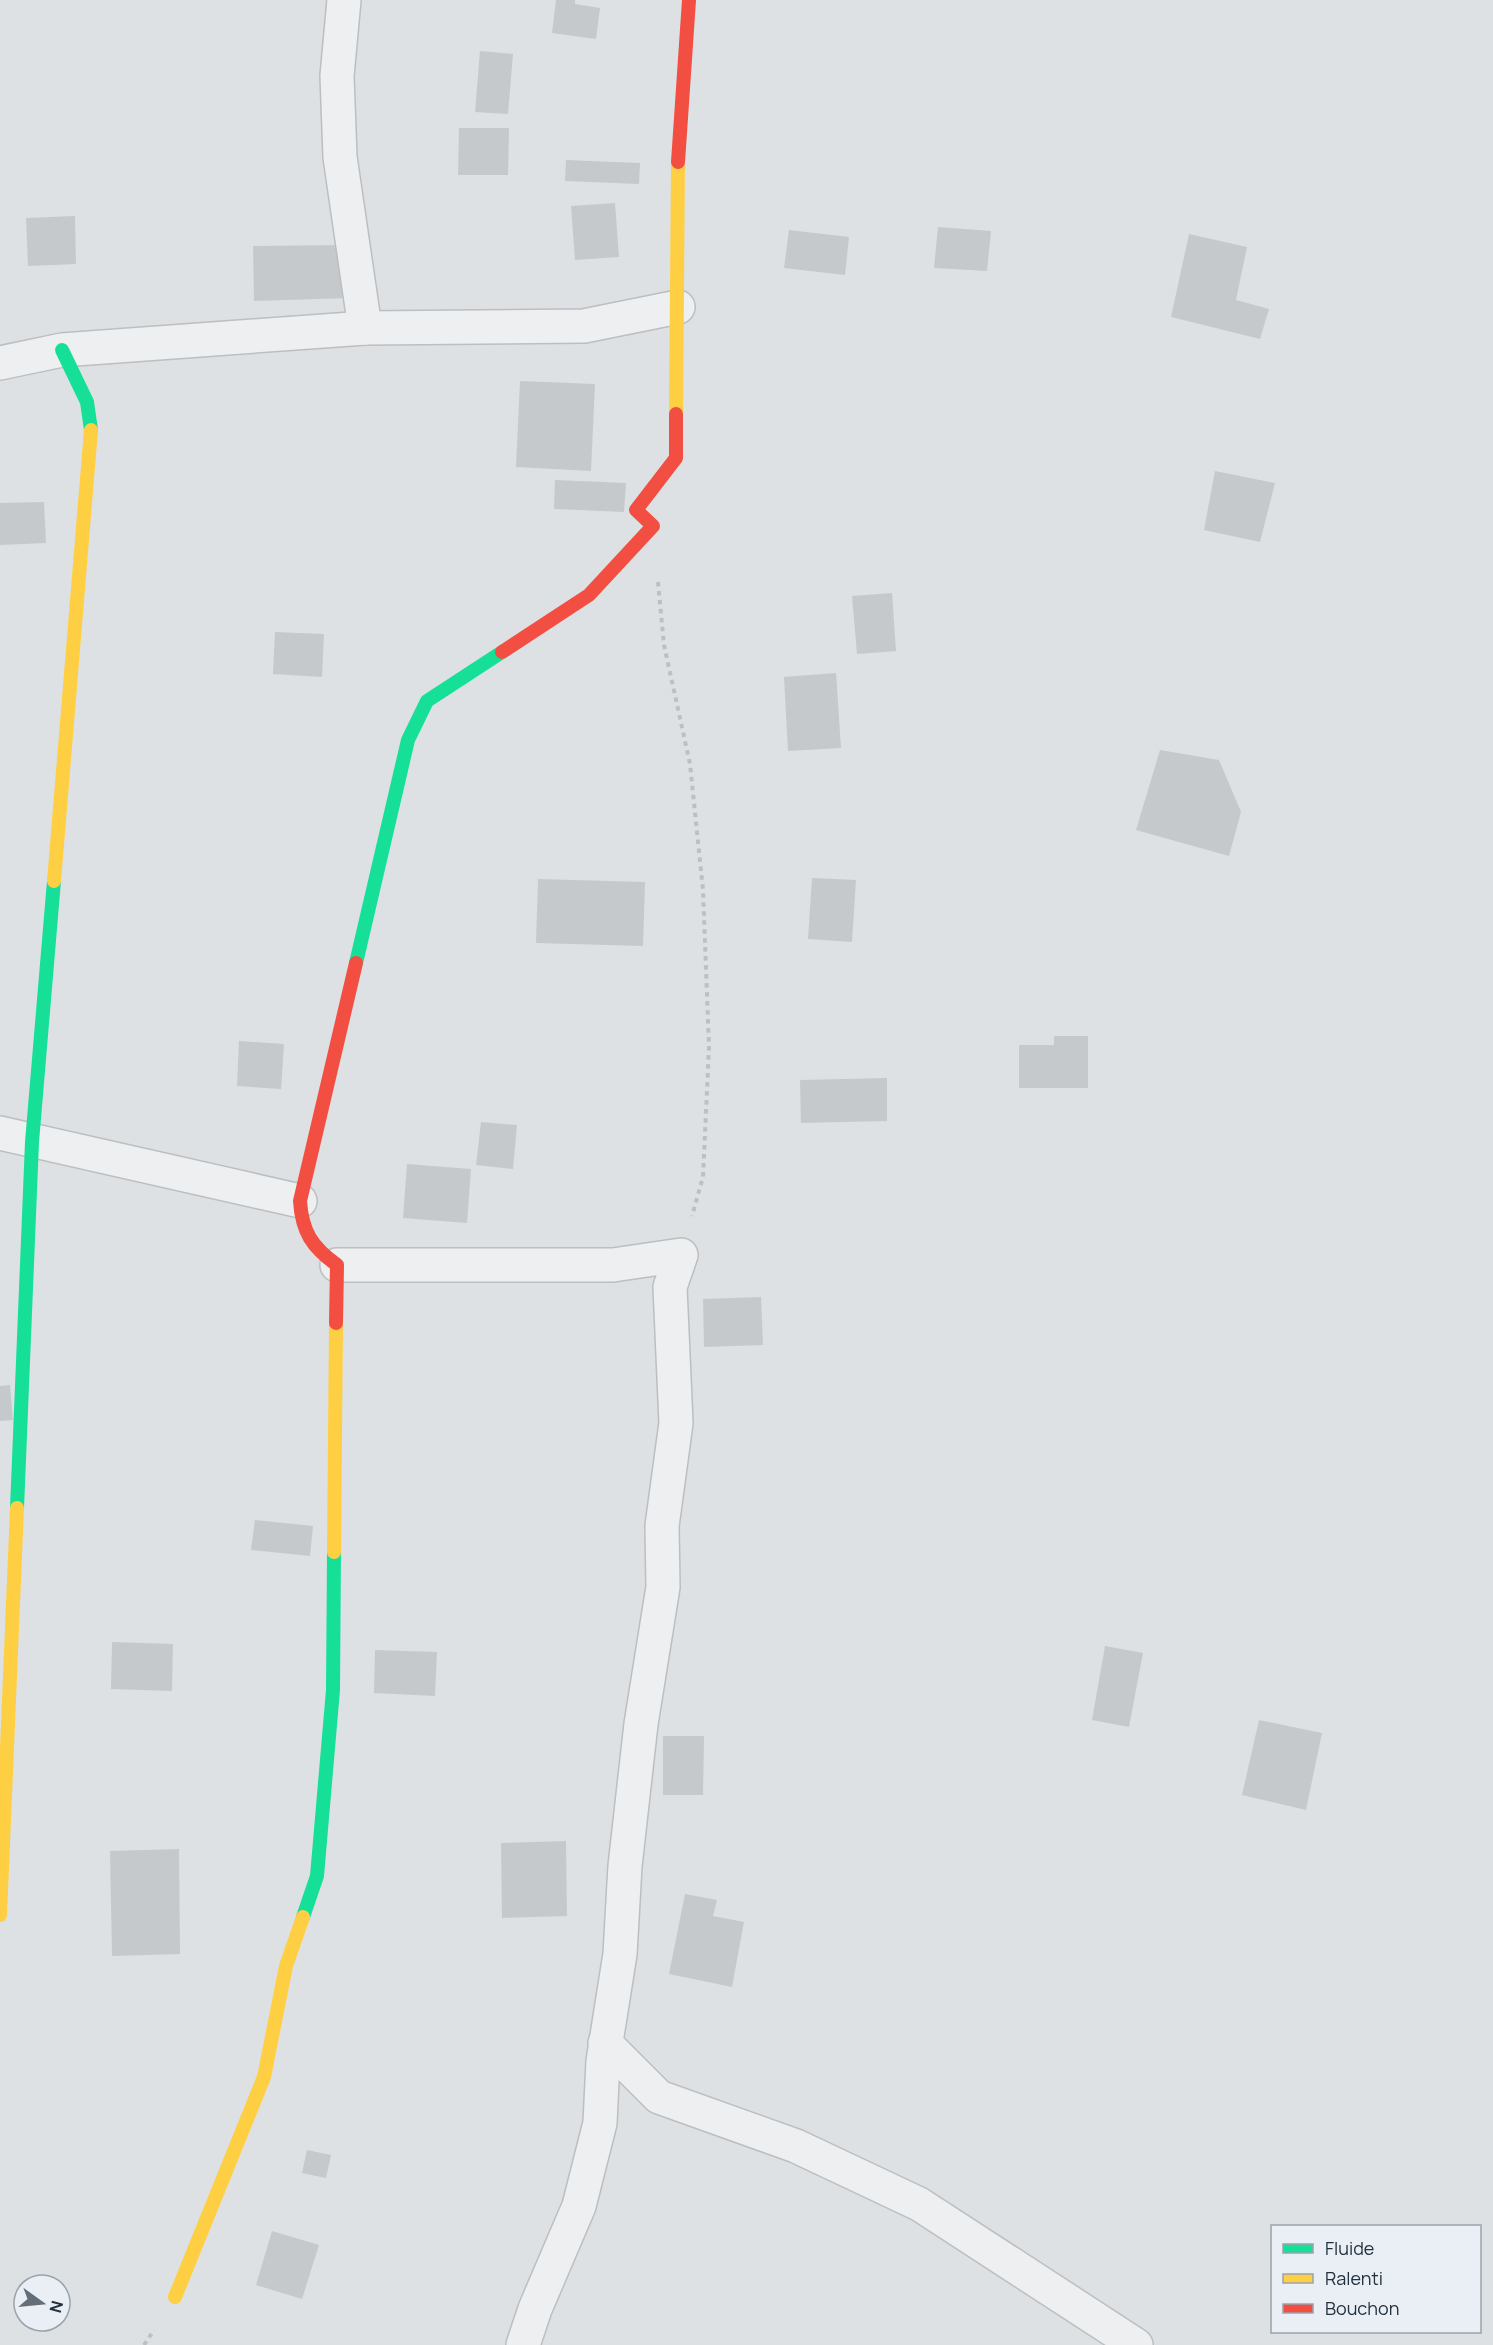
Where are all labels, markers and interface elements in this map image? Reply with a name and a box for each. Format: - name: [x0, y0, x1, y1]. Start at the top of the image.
- legend: [1271, 2225, 1481, 2333]
- text: Fluide: [1325, 2236, 1374, 2260]
- text: Ralenti: [1325, 2266, 1383, 2290]
- north arrow: [12, 2273, 72, 2333]
- text: Bouchon: [1325, 2296, 1399, 2320]
- text: N: [44, 2298, 69, 2315]

